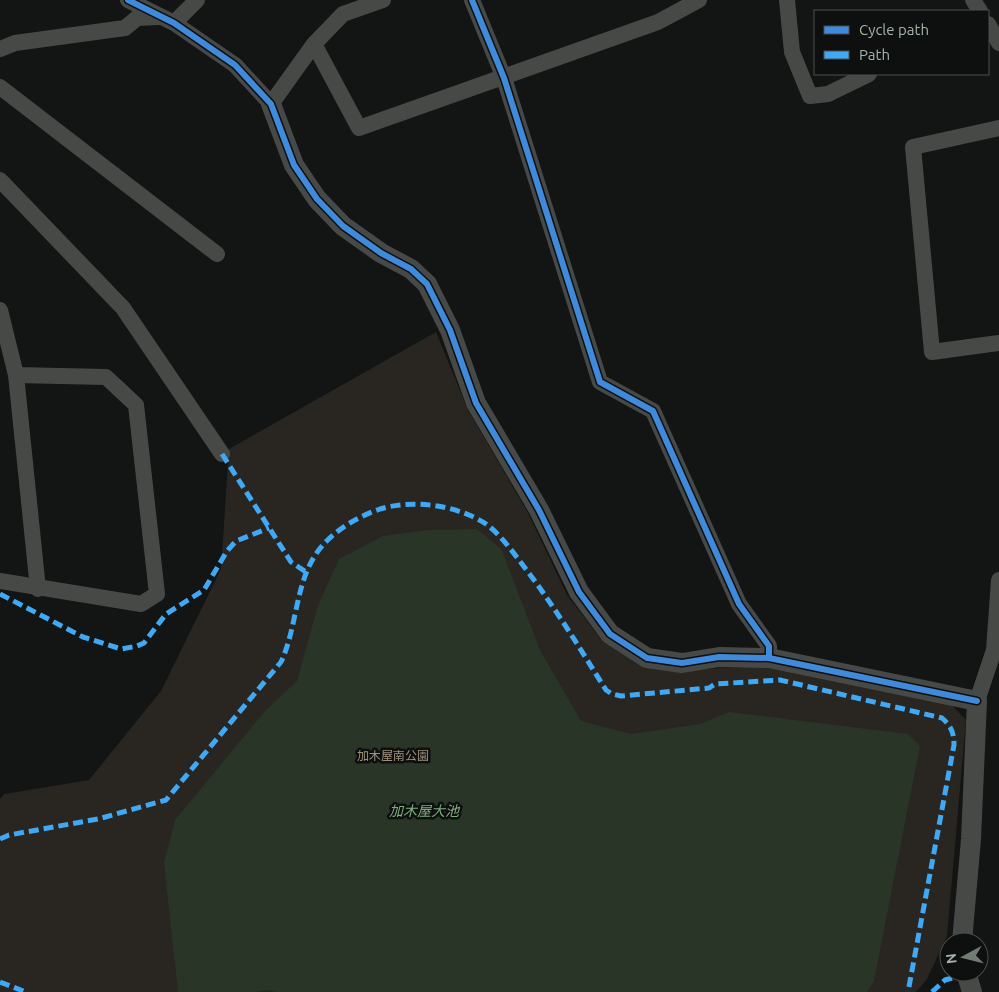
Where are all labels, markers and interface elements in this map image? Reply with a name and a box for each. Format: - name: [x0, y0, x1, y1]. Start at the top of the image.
- legend: [814, 10, 989, 75]
- text: Cycle path: [859, 21, 929, 38]
- text: Path: [859, 46, 890, 63]
- park label: 加木屋南公園: [357, 749, 429, 762]
- water label: 加木屋大池: [389, 803, 461, 819]
- north arrow: [939, 932, 989, 982]
- text: N: [943, 952, 960, 965]

